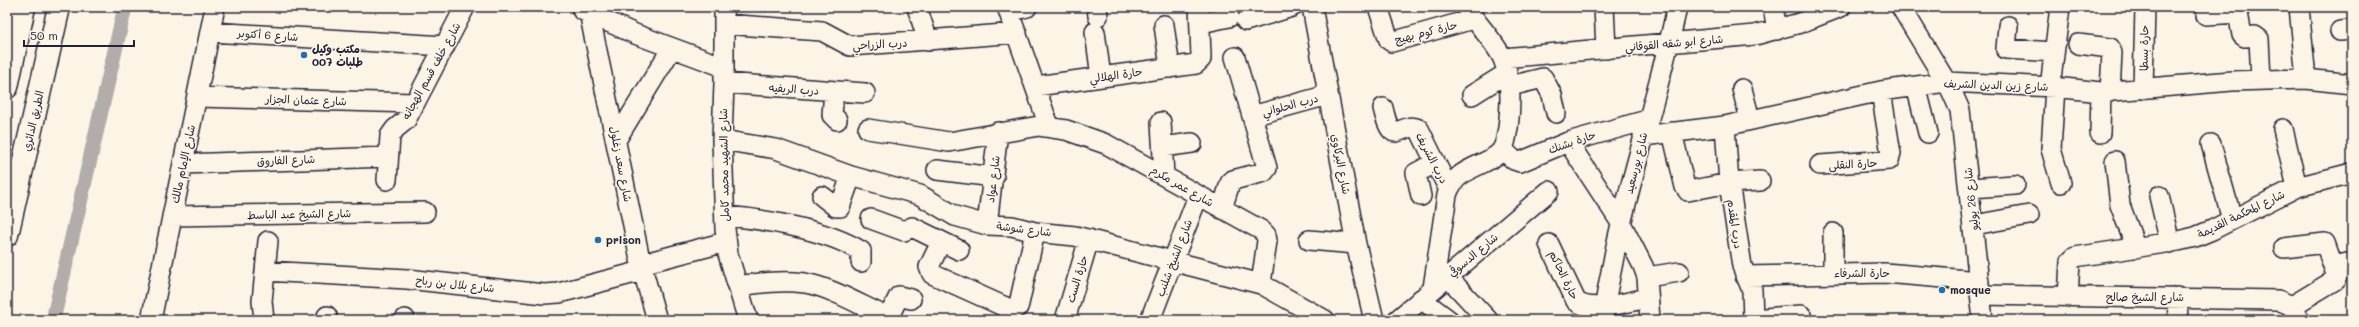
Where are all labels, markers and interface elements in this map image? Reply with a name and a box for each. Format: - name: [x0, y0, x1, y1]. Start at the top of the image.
- street label: حارة كوم بهيج: [1393, 16, 1459, 48]
- street label: شارع خلف قسم الهجانه: [398, 19, 465, 123]
- scale bar: [24, 22, 134, 48]
- street label: شارع 6 أكتوبر: [236, 25, 299, 46]
- street label: حارة بسطا: [2136, 25, 2152, 71]
- text: 50 m: [30, 27, 58, 43]
- street label: شارع ابو شقه القوقاني: [1624, 31, 1724, 58]
- street label: درب الزراحي: [852, 35, 908, 56]
- place label: مكتب وكيل طلبات 007: [312, 41, 363, 69]
- marker: مكتب وكيل طلبات 007: [299, 50, 309, 60]
- street label: حارة الهلالي: [1088, 63, 1144, 90]
- street label: شارع زين الدين الشريف: [1943, 75, 2049, 96]
- street label: درب الريفيه: [768, 79, 820, 99]
- street label: الطريق الدائري: [18, 89, 49, 153]
- street label: درب الحلواني: [1260, 90, 1321, 123]
- street label: شارع عثمان الجزار: [264, 91, 347, 110]
- street label: شارع الشهيد محمد كامل: [715, 108, 734, 222]
- street label: شارع الإمام مالك: [167, 123, 200, 205]
- street label: شارع سعد زغلول: [605, 125, 636, 204]
- street label: حارة بشنك: [1546, 126, 1598, 158]
- street label: درب الشريف: [1412, 130, 1452, 186]
- street label: شارع بورسعيد: [1621, 131, 1652, 196]
- street label: شارع البركاوي: [1326, 132, 1355, 196]
- street label: شارع الفاروق: [257, 151, 315, 170]
- street label: شارع عواد: [982, 155, 1005, 204]
- street label: حارة النقلى: [1828, 155, 1878, 173]
- street label: شارع عمر مكرم: [1147, 161, 1217, 211]
- street label: شارع 26 يوليو: [1960, 167, 1983, 232]
- street label: شارع المحكمة القديمة: [2195, 186, 2288, 243]
- street label: درب المقدم: [1722, 198, 1747, 250]
- street label: شارع الشيخ عبد الباسط: [247, 205, 351, 224]
- street label: شارع الشيخ شلنب: [1152, 217, 1197, 299]
- street label: شارع شوشة: [996, 218, 1052, 241]
- street label: شارع الدسوقي: [1445, 229, 1502, 281]
- place label: prison: [606, 232, 641, 247]
- marker: prison: [593, 235, 603, 245]
- street label: حارة الحاكم: [1544, 248, 1583, 303]
- street label: حارة الست: [1062, 253, 1091, 304]
- street label: حارة الشرفاء: [1834, 265, 1890, 280]
- street label: شارع بلال بن رباح: [415, 272, 495, 297]
- place label: mosque: [1950, 282, 1991, 297]
- marker: mosque: [1937, 285, 1947, 295]
- street label: شارع الشيخ صالح: [2106, 289, 2184, 306]

